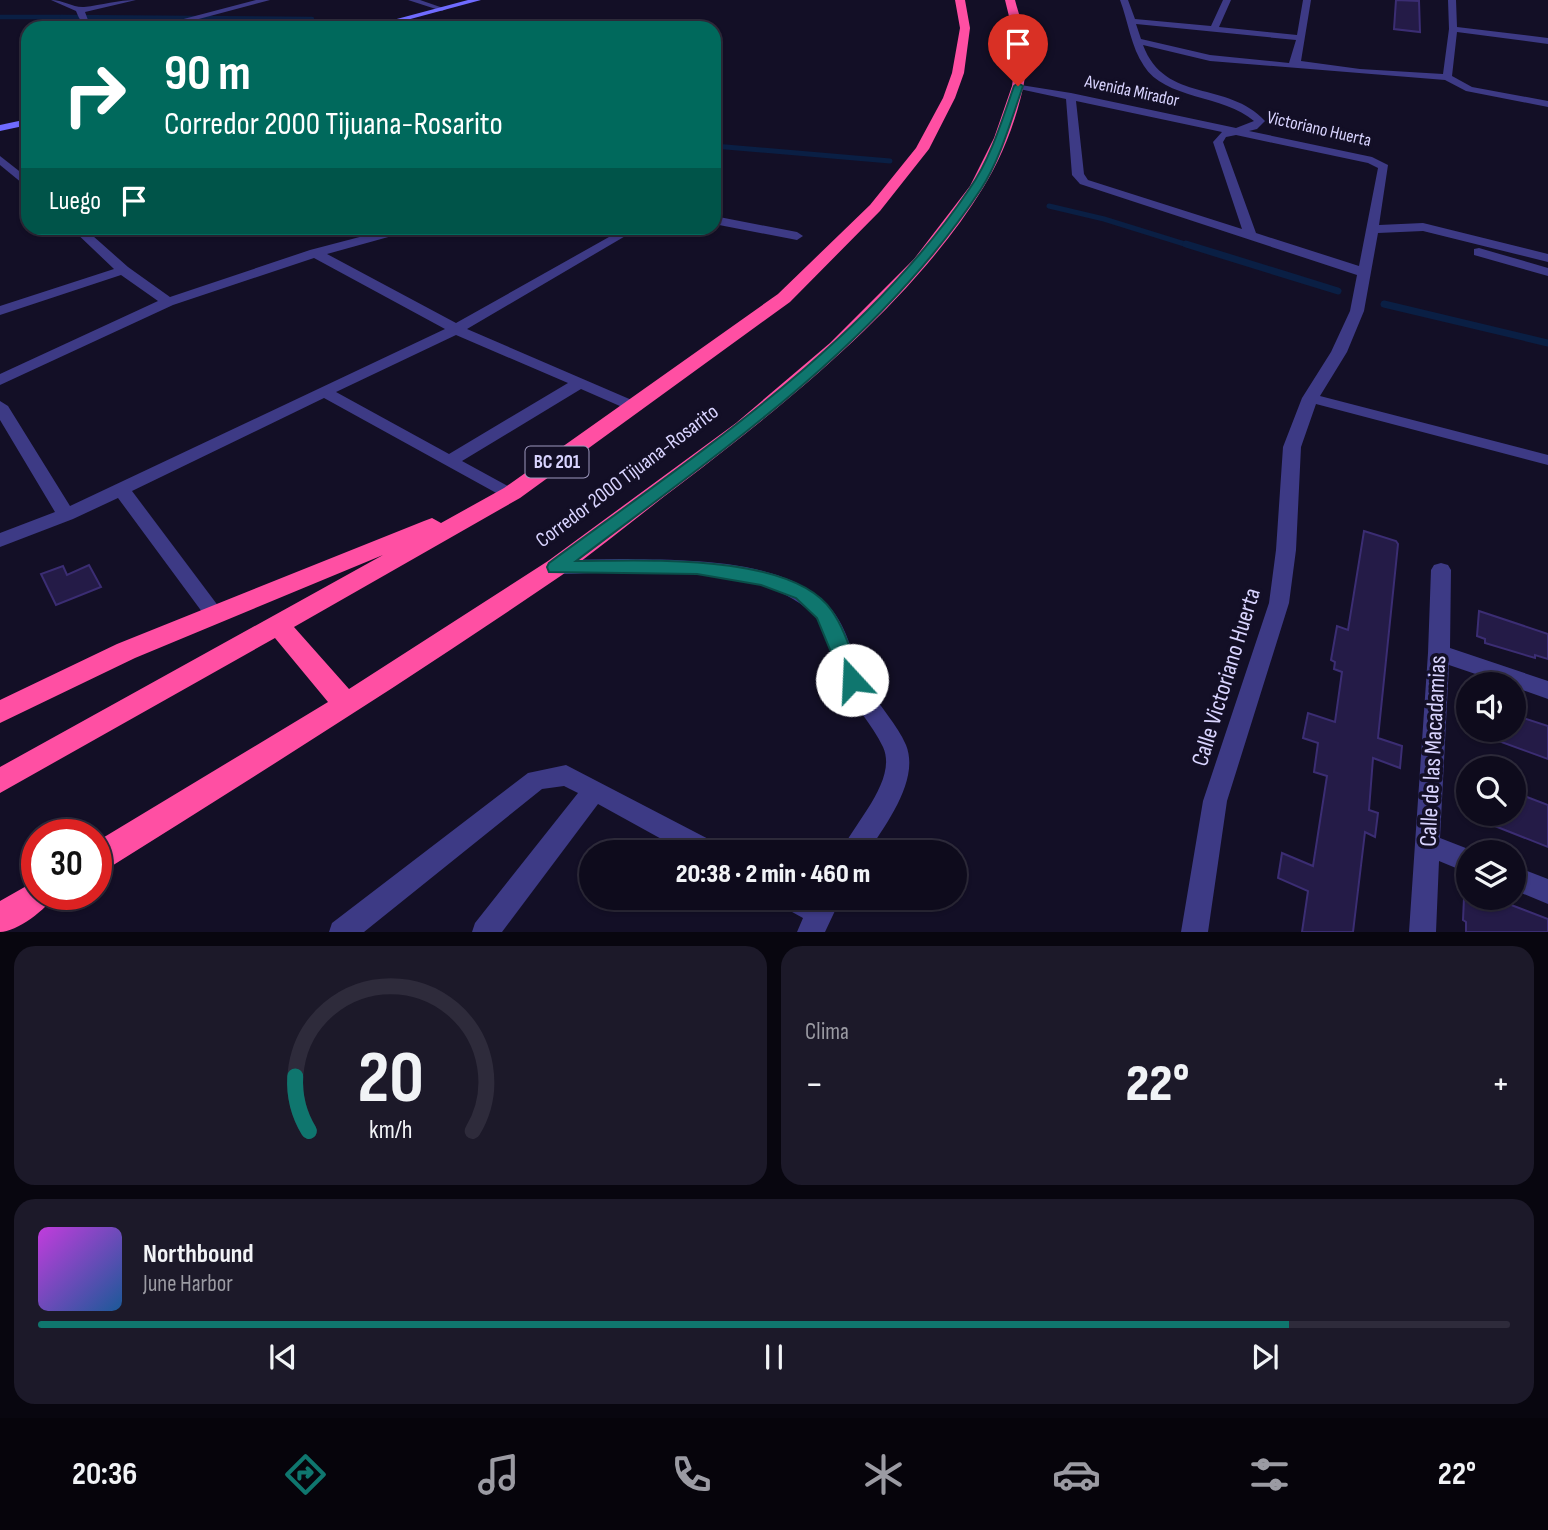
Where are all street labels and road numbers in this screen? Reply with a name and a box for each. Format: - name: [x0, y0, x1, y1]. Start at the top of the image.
- street label: Avenida Mirador: [1082, 71, 1181, 111]
- street label: Victoriano Huerta: [1265, 107, 1373, 151]
- street label: Corredor 2000 Tijuana-Rosarito: [531, 399, 723, 553]
- road number: BC 201: [526, 446, 588, 477]
- street label: Calle Victoriano Huerta: [1185, 584, 1267, 770]
- street label: Calle de las Macadamias: [1414, 655, 1452, 847]

